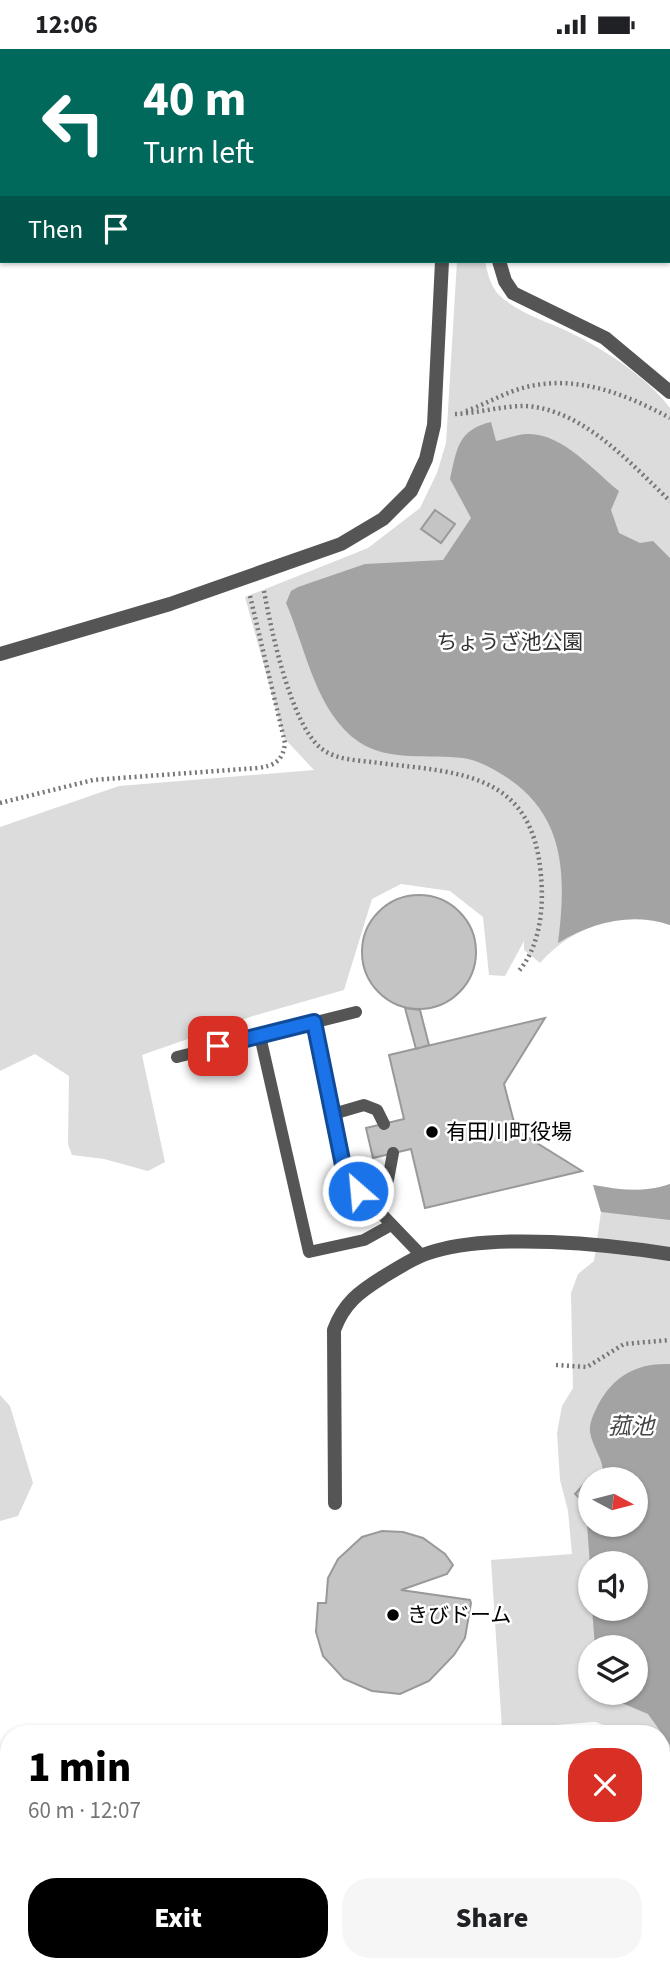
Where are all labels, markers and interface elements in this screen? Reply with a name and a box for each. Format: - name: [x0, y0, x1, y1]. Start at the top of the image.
- text: 12:06: [35, 6, 98, 43]
- text: 40 m: [143, 65, 247, 135]
- icon: left: [28, 77, 119, 168]
- text: Turn left: [143, 130, 254, 176]
- icon: arrive: [97, 210, 135, 248]
- text: Then: [28, 211, 83, 248]
- park label: ちょうざ池公園: [437, 627, 584, 657]
- pin: [188, 1016, 248, 1076]
- icon: arrive: [199, 1027, 237, 1065]
- place label: 有田川町役場: [446, 1117, 572, 1147]
- marker: 有田川町役場: [424, 1124, 440, 1140]
- position arrow: [321, 1154, 395, 1228]
- water label: 菰池: [608, 1410, 656, 1443]
- north arrow: [578, 1467, 648, 1537]
- map controls: [578, 1467, 648, 1705]
- button: sound: [578, 1551, 648, 1621]
- place label: きびドーム: [407, 1600, 511, 1630]
- marker: きびドーム: [385, 1607, 401, 1623]
- button: layers: [578, 1635, 648, 1705]
- text: 1 min: [28, 1738, 131, 1798]
- button: close: [568, 1748, 642, 1822]
- text: 60 m · 12:07: [28, 1794, 141, 1827]
- button: Exit: [28, 1878, 328, 1958]
- button: Share: [342, 1878, 642, 1958]

